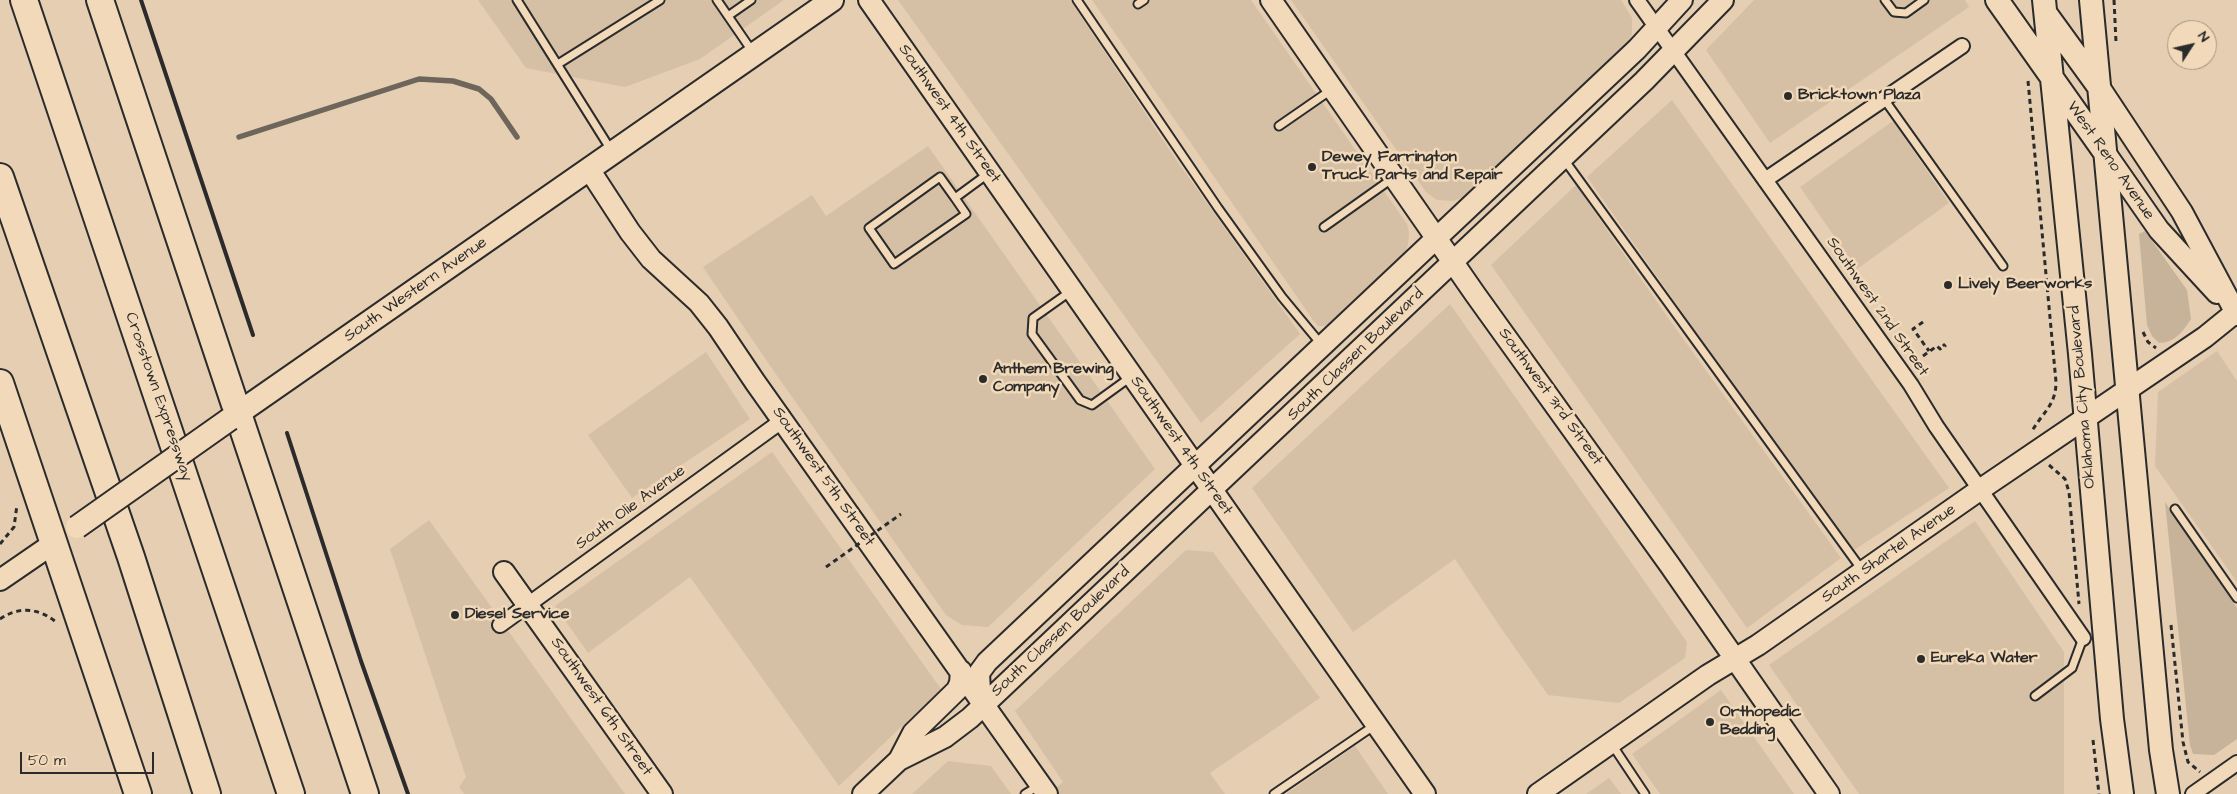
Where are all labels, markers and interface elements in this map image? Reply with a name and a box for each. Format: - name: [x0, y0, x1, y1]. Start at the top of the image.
- north arrow: [2167, 20, 2217, 70]
- text: N: [2193, 28, 2214, 46]
- street label: Southwest 4th Street: [894, 41, 1004, 187]
- place label: Bricktown Plaza: [1798, 86, 1920, 106]
- marker: Bricktown Plaza: [1782, 90, 1794, 102]
- street label: West Reno Avenue: [2062, 98, 2158, 224]
- place label: Dewey Farrington Truck Parts and Repair: [1322, 148, 1502, 186]
- marker: Dewey Farrington Truck Parts and Repair: [1306, 161, 1318, 173]
- street label: South Western Avenue: [341, 233, 491, 347]
- street label: Southwest 2nd Street: [1822, 234, 1932, 380]
- place label: Lively Beerworks: [1958, 275, 2092, 295]
- marker: Lively Beerworks: [1942, 279, 1954, 291]
- street label: South Classen Boulevard: [1284, 285, 1428, 425]
- street label: Oklahoma City Boulevard: [2065, 305, 2101, 489]
- street label: Crosstown Expressway: [120, 310, 196, 484]
- street label: Southwest 3rd Street: [1494, 325, 1606, 469]
- place label: Anthem Brewing Company: [993, 360, 1114, 398]
- marker: Anthem Brewing Company: [977, 373, 989, 385]
- street label: Southwest 4th Street: [1126, 373, 1236, 519]
- street label: Southwest 5th Street: [768, 404, 878, 550]
- street label: South Olie Avenue: [572, 462, 690, 554]
- street label: South Shartel Avenue: [1818, 500, 1960, 608]
- street label: South Classen Boulevard: [988, 563, 1134, 701]
- place label: Diesel Service: [465, 605, 569, 625]
- marker: Diesel Service: [449, 609, 461, 621]
- street label: Southwest 6th Street: [546, 634, 656, 780]
- place label: Eureka Water: [1931, 649, 2038, 669]
- marker: Eureka Water: [1915, 653, 1927, 665]
- place label: Orthopedic Bedding: [1720, 703, 1801, 741]
- marker: Orthopedic Bedding: [1704, 716, 1716, 728]
- scale bar: [22, 742, 156, 774]
- text: 50 m: [28, 750, 66, 771]

